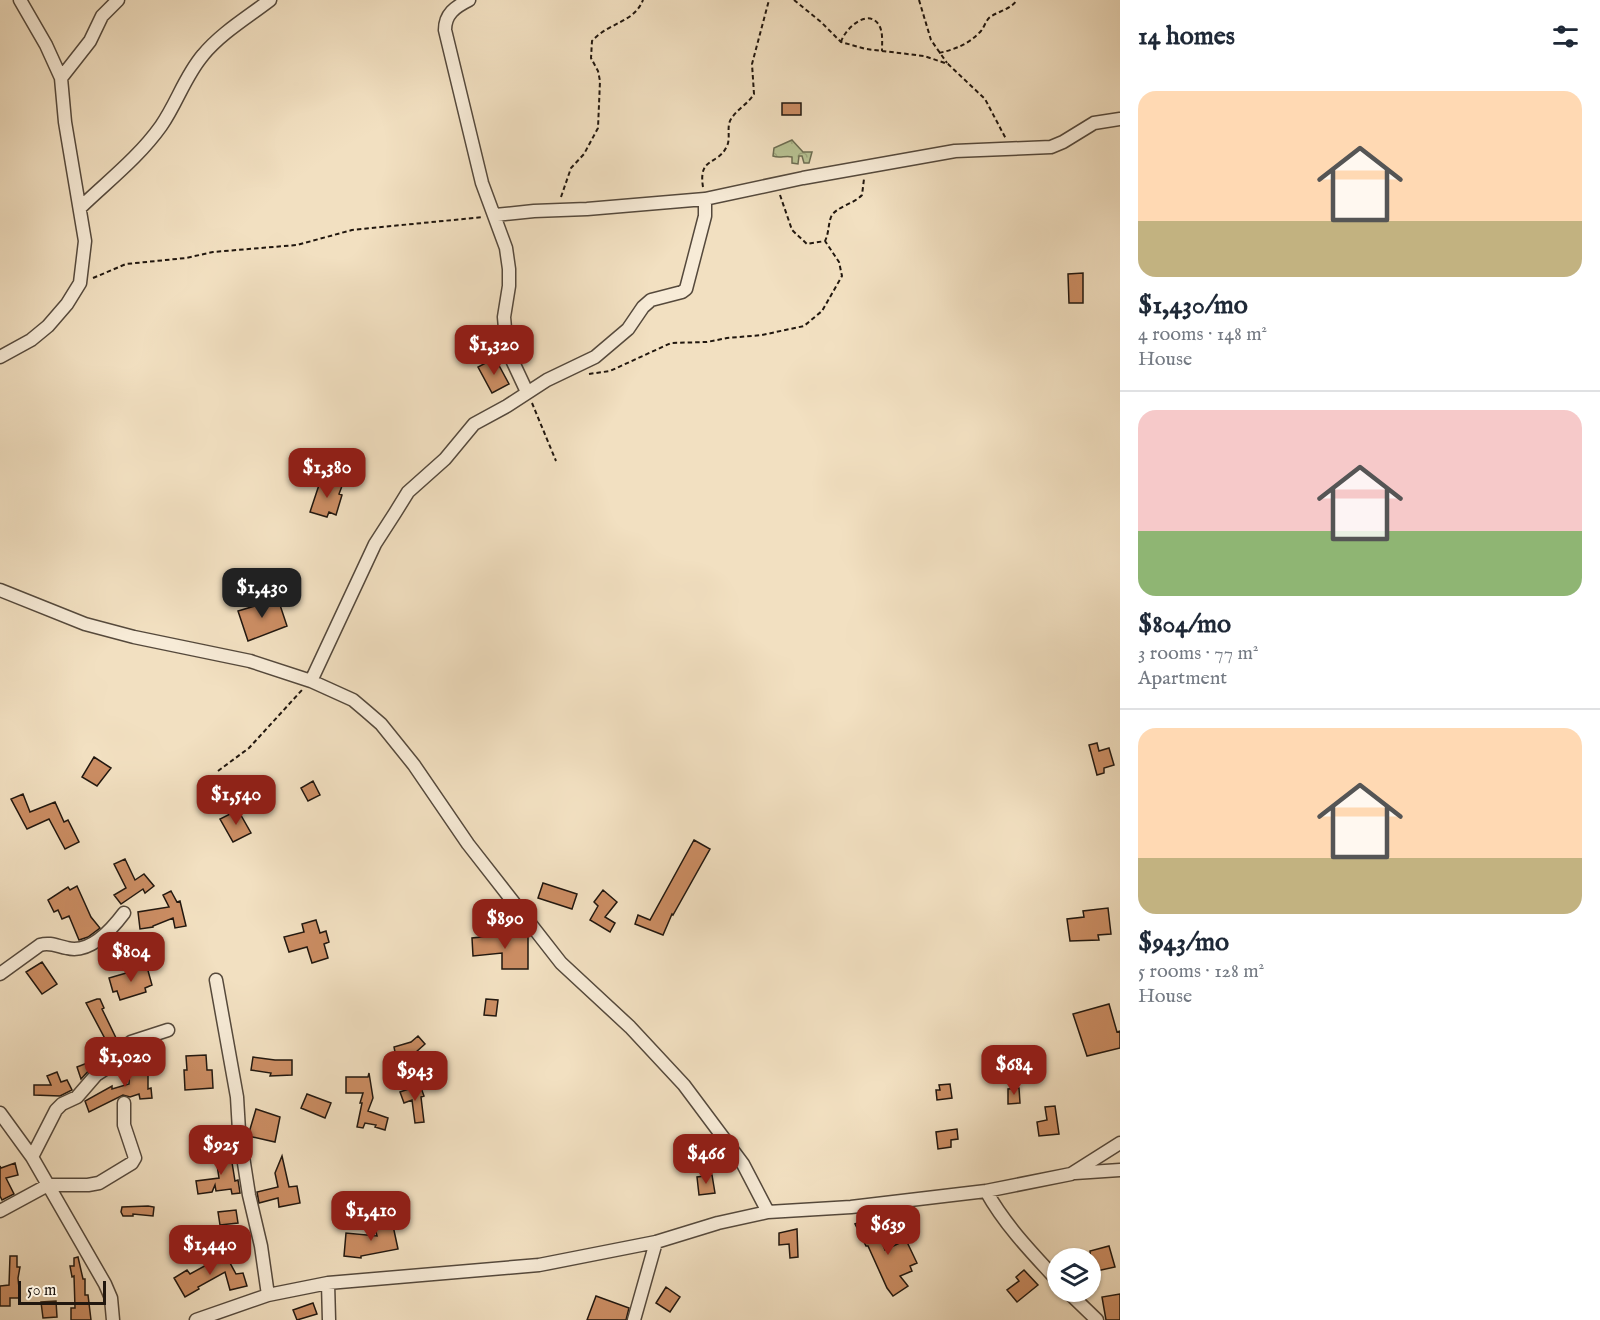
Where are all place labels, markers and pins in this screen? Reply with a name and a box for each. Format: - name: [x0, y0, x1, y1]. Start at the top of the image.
- pin: $1,320: [445, 325, 543, 376]
- pin: $1,380: [278, 448, 376, 499]
- pin: $1,430: [213, 568, 311, 619]
- pin: $1,540: [187, 775, 285, 826]
- pin: $890: [469, 899, 541, 950]
- pin: $804: [95, 932, 167, 983]
- pin: $1,020: [76, 1037, 174, 1088]
- pin: $684: [978, 1045, 1050, 1096]
- pin: $943: [379, 1051, 451, 1102]
- pin: $925: [185, 1125, 257, 1176]
- pin: $466: [670, 1134, 742, 1185]
- pin: $1,410: [322, 1191, 420, 1242]
- pin: $639: [852, 1205, 924, 1256]
- pin: $1,440: [161, 1225, 259, 1276]

